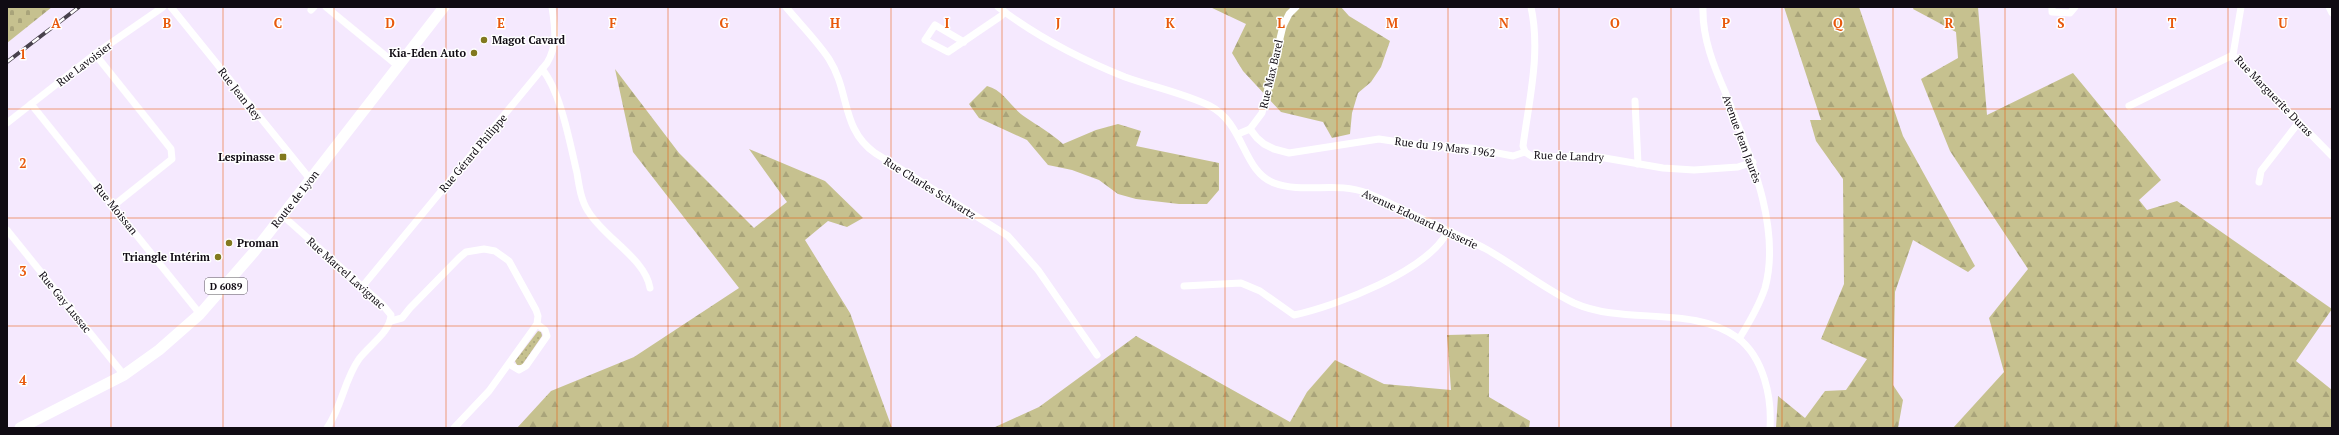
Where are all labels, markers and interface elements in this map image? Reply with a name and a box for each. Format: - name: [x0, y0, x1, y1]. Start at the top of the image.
- text: A: [51, 14, 61, 32]
- text: B: [163, 14, 171, 32]
- text: C: [274, 14, 282, 32]
- text: D: [385, 14, 395, 32]
- text: E: [497, 14, 505, 32]
- text: F: [609, 14, 617, 32]
- text: G: [719, 14, 729, 32]
- text: H: [830, 14, 840, 32]
- text: I: [945, 14, 950, 32]
- text: J: [1056, 14, 1061, 32]
- text: K: [1165, 14, 1175, 32]
- text: L: [1277, 14, 1285, 32]
- text: M: [1386, 14, 1398, 32]
- text: N: [1499, 14, 1509, 32]
- text: O: [1610, 14, 1620, 32]
- text: P: [1722, 14, 1730, 32]
- text: Q: [1833, 14, 1844, 32]
- text: R: [1944, 14, 1954, 32]
- text: S: [2057, 14, 2065, 32]
- text: T: [2168, 14, 2177, 32]
- text: U: [2278, 14, 2288, 32]
- place label: Magot Cavard: [492, 33, 565, 47]
- marker: Magot Cavard: [479, 35, 489, 45]
- street label: Rue Lavoisier: [54, 38, 115, 89]
- street label: Rue Max Barel: [1256, 38, 1286, 110]
- text: 1: [19, 45, 27, 63]
- place label: Kia-Eden Auto: [389, 46, 466, 60]
- marker: Kia-Eden Auto: [469, 48, 479, 58]
- street label: Rue Marguerite Duras: [2232, 53, 2316, 139]
- street label: Rue Jean Rey: [215, 65, 265, 124]
- street label: Avenue Jean Jaurès: [1720, 93, 1765, 185]
- street label: Rue Gérard Philippe: [436, 110, 510, 195]
- street label: Rue du 19 Mars 1962: [1394, 134, 1496, 160]
- street label: Rue de Landry: [1534, 148, 1605, 164]
- place label: Lespinasse: [218, 150, 275, 164]
- marker: Lespinasse: [278, 152, 288, 162]
- text: 2: [19, 154, 27, 172]
- street label: Rue Charles Schwartz: [881, 154, 979, 222]
- street label: Route de Lyon: [268, 167, 322, 231]
- street label: Rue Moissan: [91, 180, 141, 238]
- street label: Avenue Edouard Boisserie: [1360, 186, 1481, 252]
- street label: Rue Marcel Lavignac: [304, 234, 388, 312]
- place label: Proman: [237, 236, 279, 250]
- marker: Proman: [224, 238, 234, 248]
- place label: Triangle Intérim: [123, 250, 211, 264]
- marker: Triangle Intérim: [213, 252, 223, 262]
- text: 3: [19, 262, 27, 280]
- street label: Rue Gay Lussac: [36, 268, 94, 336]
- road number: D 6089: [205, 278, 247, 294]
- text: 4: [19, 371, 27, 389]

